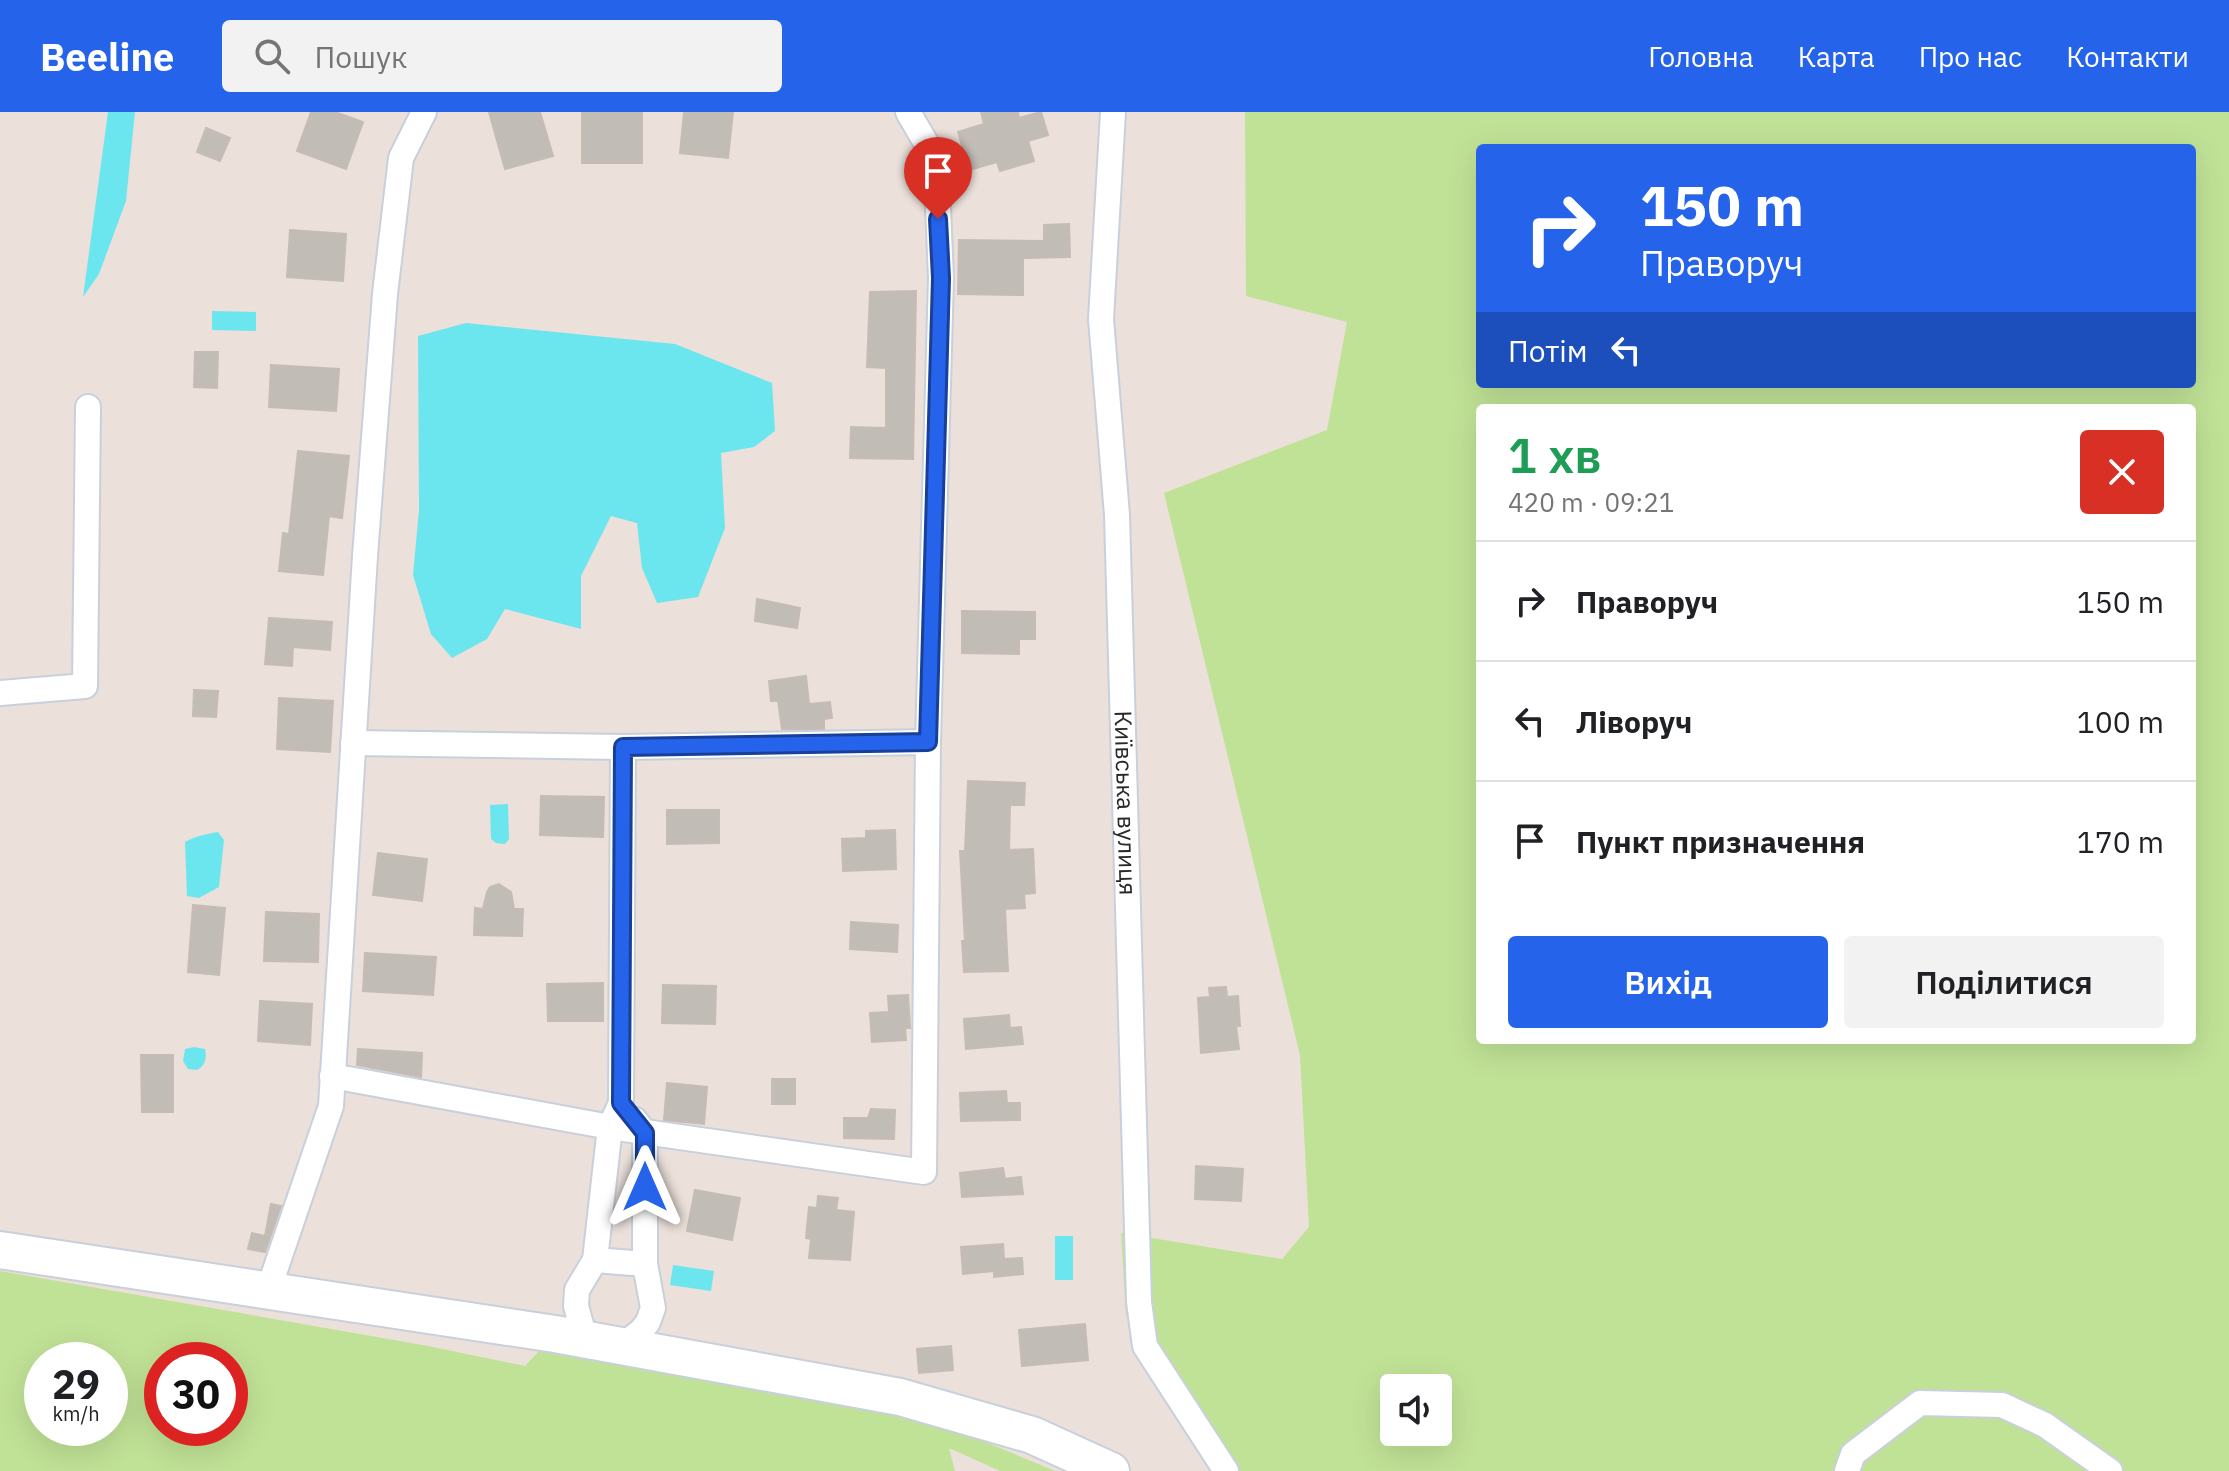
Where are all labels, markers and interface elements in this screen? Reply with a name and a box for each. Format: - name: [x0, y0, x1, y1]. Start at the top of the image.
- search box: [222, 20, 782, 92]
- text: Beeline: [40, 32, 174, 81]
- icon: search: [250, 34, 294, 78]
- text: Пошук: [314, 37, 407, 76]
- text: Головна: [1648, 38, 1754, 75]
- text: Карта: [1798, 38, 1875, 75]
- text: Про нас: [1919, 38, 2022, 75]
- text: Контакти: [2066, 38, 2189, 75]
- pin: [904, 137, 972, 219]
- icon: arrive: [916, 149, 960, 193]
- text: 150 m: [1640, 169, 1804, 241]
- icon: right: [1508, 176, 1612, 280]
- text: Праворуч: [1640, 239, 1803, 286]
- icon: left: [1604, 328, 1648, 372]
- text: Потім: [1508, 331, 1588, 370]
- text: 1 хв: [1508, 424, 1602, 486]
- button: close: [2080, 430, 2164, 514]
- text: 420 m · 09:21: [1508, 485, 1674, 519]
- icon: right: [1508, 579, 1552, 623]
- text: Праворуч: [1576, 582, 1718, 621]
- text: 150 m: [2077, 582, 2164, 621]
- icon: left: [1508, 699, 1552, 743]
- text: Ліворуч: [1576, 702, 1692, 741]
- text: 100 m: [2077, 702, 2164, 741]
- street label: Київська вулиця: [1107, 710, 1145, 896]
- icon: arrive: [1508, 819, 1552, 863]
- text: Пункт призначення: [1576, 822, 1865, 861]
- text: 170 m: [2077, 822, 2164, 861]
- button: Вихід: [1508, 936, 1828, 1028]
- button: Поділитися: [1844, 936, 2164, 1028]
- position arrow: [603, 1145, 687, 1229]
- speed limit sign: 30: [144, 1342, 248, 1446]
- text: 29: [52, 1358, 100, 1410]
- map controls: [1380, 1374, 1452, 1446]
- button: sound: [1380, 1374, 1452, 1446]
- text: km/h: [52, 1400, 100, 1427]

